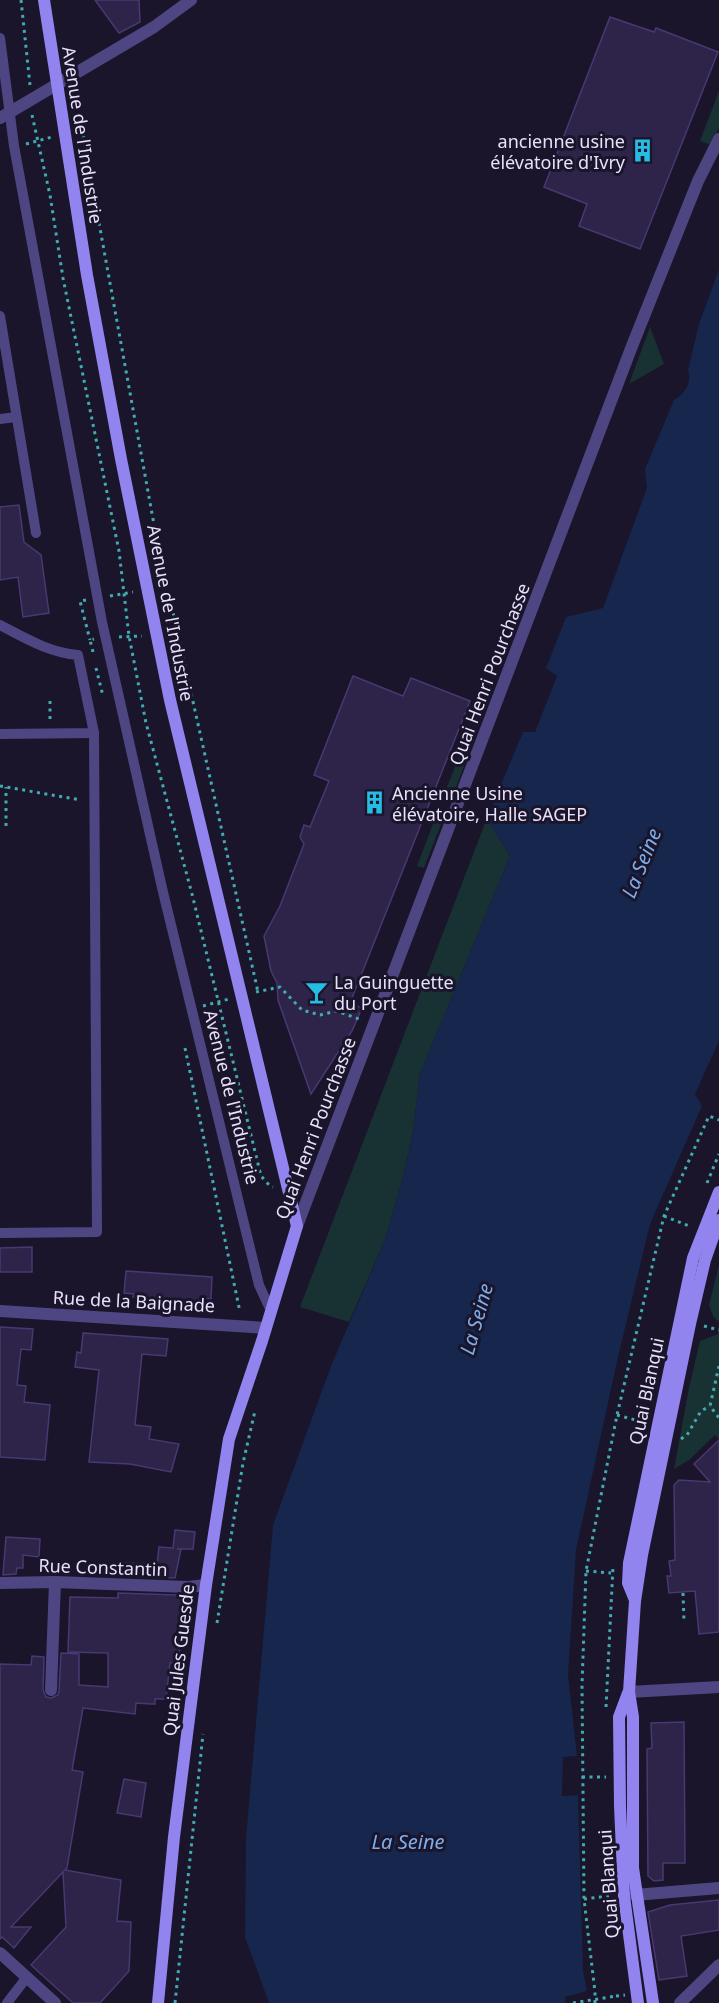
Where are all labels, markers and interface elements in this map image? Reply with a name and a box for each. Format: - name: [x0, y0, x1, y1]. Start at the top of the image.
- street label: Avenue de l'Industrie: [57, 45, 109, 225]
- place label: ancienne usine élévatoire d'Ivry: [490, 129, 626, 174]
- building icon: ancienne usine élévatoire d'Ivry: [630, 138, 656, 164]
- street label: Avenue de l'Industrie: [142, 523, 200, 703]
- street label: Quai Henri Pourchasse: [443, 580, 535, 768]
- place label: Ancienne Usine élévatoire, Halle SAGEP: [392, 781, 587, 826]
- building icon: Ancienne Usine élévatoire, Halle SAGEP: [361, 790, 387, 816]
- water label: La Seine: [615, 824, 667, 902]
- place label: La Guinguette du Port: [334, 970, 454, 1015]
- bar icon: La Guinguette du Port: [303, 979, 329, 1005]
- street label: Avenue de l'Industrie: [199, 1007, 265, 1187]
- street label: Quai Henri Pourchasse: [269, 1034, 361, 1222]
- water label: La Seine: [453, 1280, 499, 1358]
- street label: Rue de la Baignade: [52, 1285, 216, 1317]
- street label: Quai Blanqui: [623, 1335, 669, 1447]
- street label: Rue Constantin: [38, 1553, 168, 1581]
- street label: Quai Jules Guesde: [157, 1583, 199, 1737]
- water label: La Seine: [372, 1828, 444, 1855]
- street label: Quai Blanqui: [592, 1829, 624, 1939]

